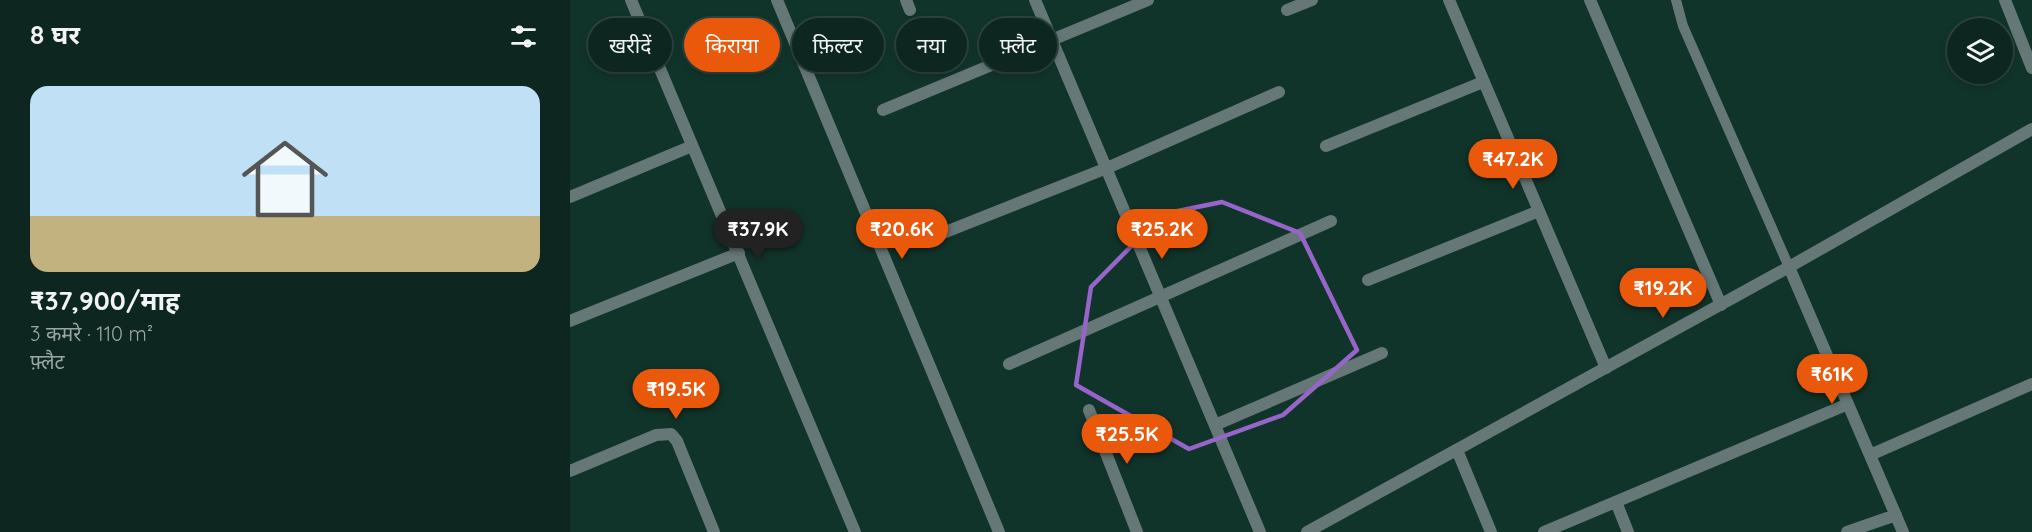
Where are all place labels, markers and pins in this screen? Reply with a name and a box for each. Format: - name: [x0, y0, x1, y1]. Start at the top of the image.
- pin: ₹47.2K: [1464, 139, 1562, 190]
- pin: ₹37.9K: [709, 209, 807, 260]
- pin: ₹20.6K: [853, 209, 951, 260]
- pin: ₹25.2K: [1113, 209, 1211, 260]
- pin: ₹19.2K: [1614, 268, 1712, 319]
- pin: ₹61K: [1796, 354, 1868, 405]
- pin: ₹19.5K: [627, 369, 725, 420]
- pin: ₹25.5K: [1078, 414, 1176, 465]

